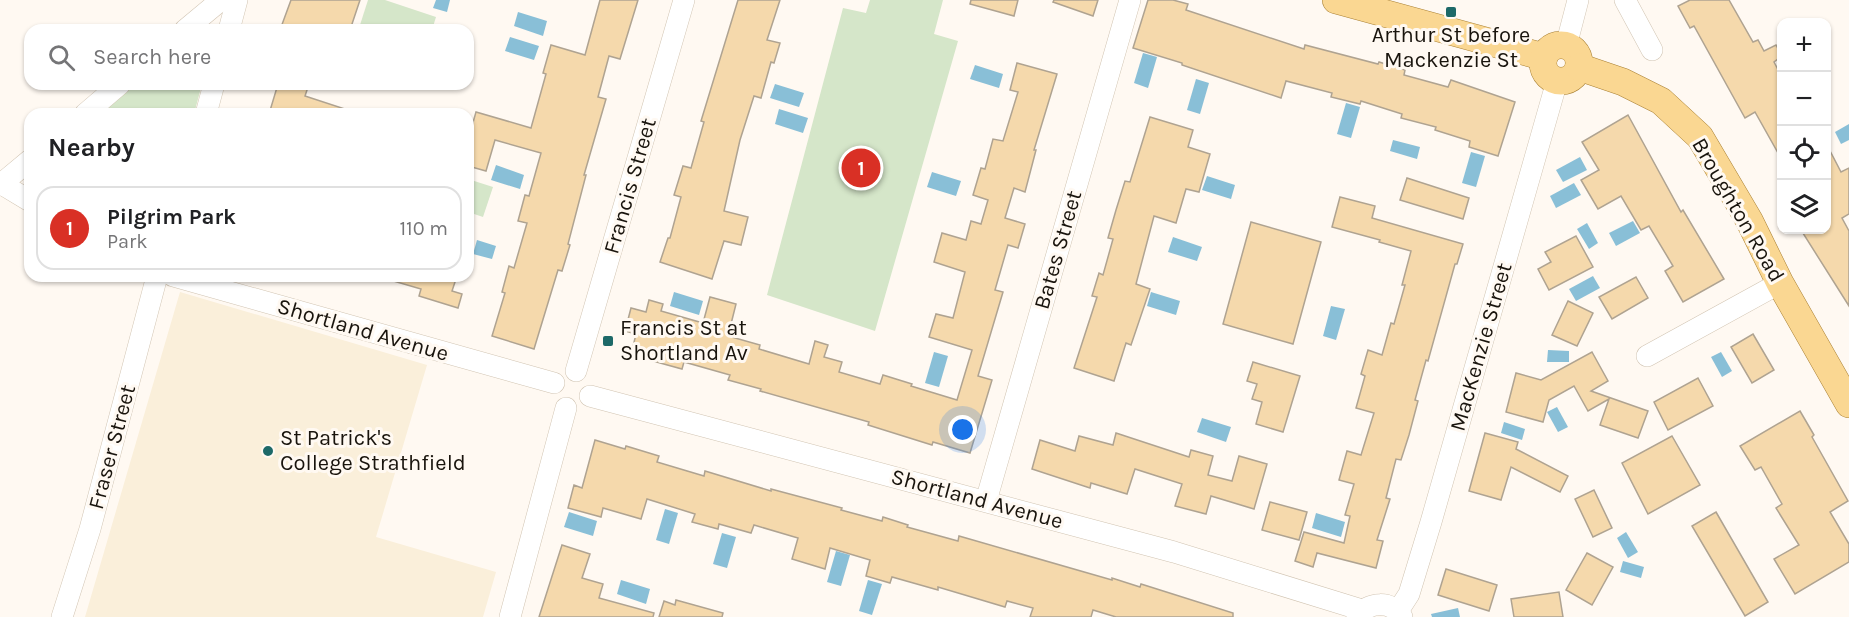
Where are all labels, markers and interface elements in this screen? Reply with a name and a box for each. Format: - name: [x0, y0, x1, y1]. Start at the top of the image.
- marker: Arthur St before Mackenzie St: [1444, 5, 1458, 19]
- map controls: [1777, 18, 1831, 234]
- button: +: [1777, 18, 1831, 72]
- place label: Arthur St before Mackenzie St: [1372, 22, 1530, 73]
- search box: [24, 24, 474, 90]
- icon: search: [45, 41, 78, 74]
- text: Search here: [93, 44, 211, 70]
- button: −: [1777, 72, 1831, 126]
- street label: Francis Street: [598, 115, 662, 257]
- button: locate: [1777, 126, 1831, 180]
- text: Nearby: [48, 132, 135, 163]
- street label: Broughton Road: [1686, 133, 1790, 287]
- pin: 1: [842, 146, 880, 190]
- button: layers: [1777, 180, 1831, 234]
- street label: Bates Street: [1029, 188, 1087, 312]
- text: Pilgrim Park: [107, 204, 236, 230]
- text: 1: [66, 217, 73, 240]
- text: 110 m: [399, 217, 448, 240]
- text: Park: [107, 230, 148, 253]
- street label: MacKenzie Street: [1445, 260, 1517, 434]
- street label: Shortland Avenue: [274, 293, 452, 367]
- place label: Francis St at Shortland Av: [620, 315, 748, 366]
- marker: Francis St at Shortland Av: [601, 334, 615, 348]
- street label: Fraser Street: [83, 382, 141, 512]
- your location: [948, 415, 977, 444]
- place label: St Patrick's College Strathfield: [280, 425, 466, 476]
- marker: St Patrick's College Strathfield: [261, 444, 275, 458]
- street label: Shortland Avenue: [888, 464, 1066, 534]

